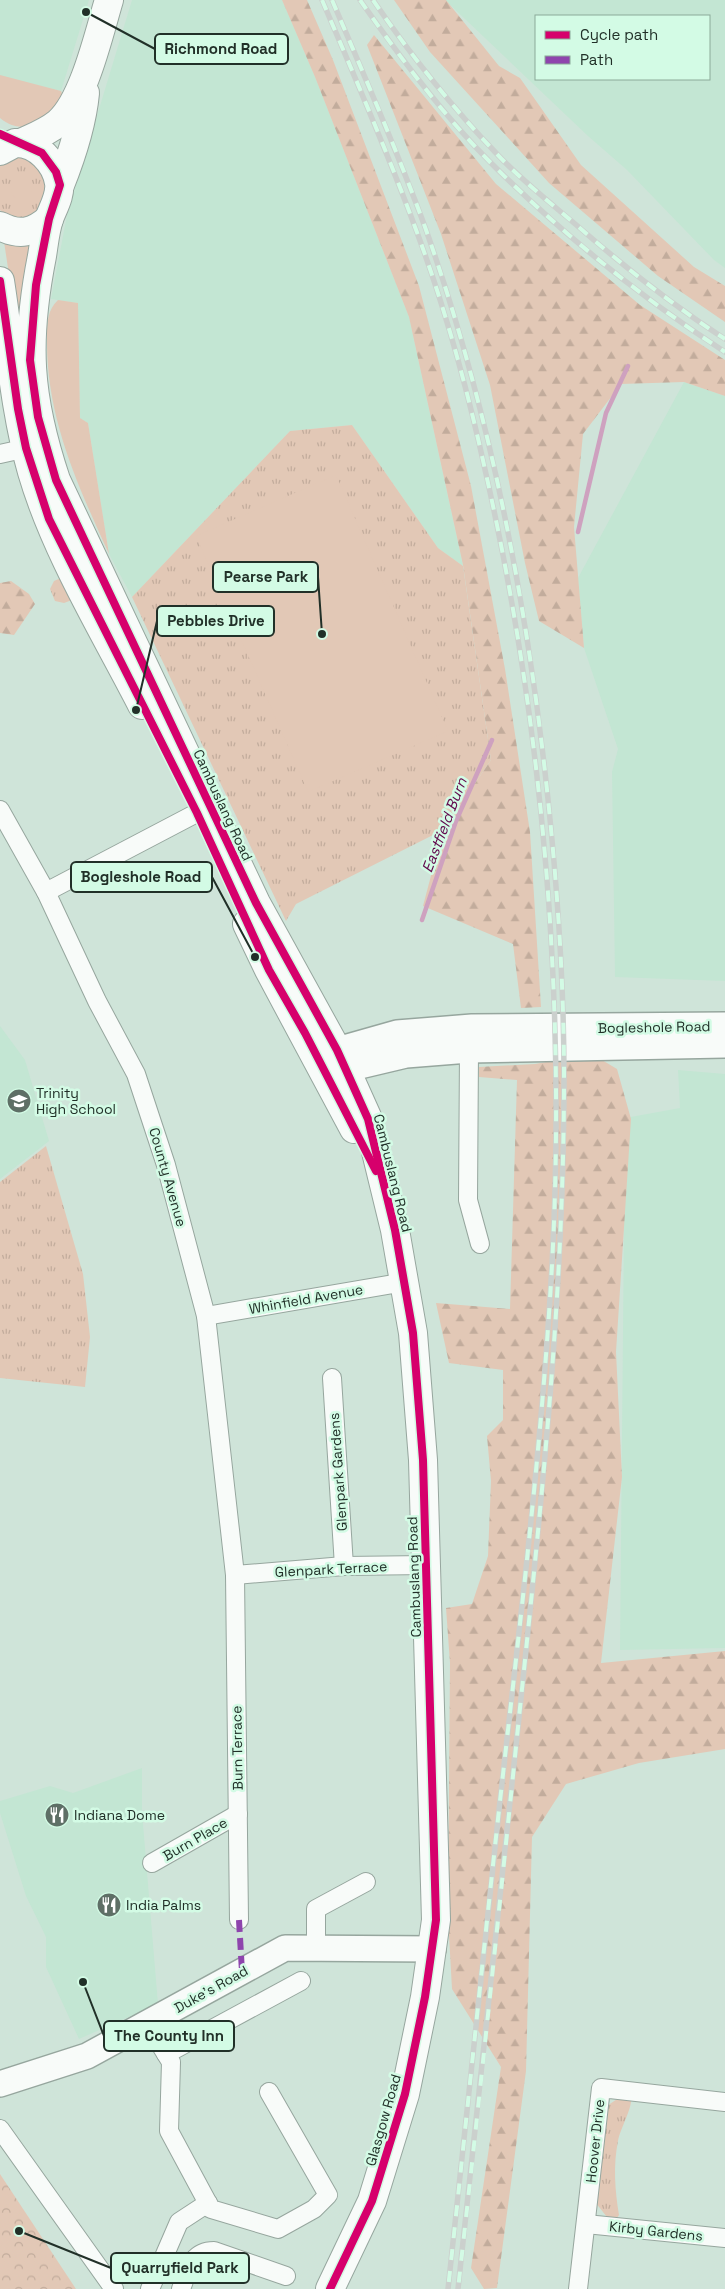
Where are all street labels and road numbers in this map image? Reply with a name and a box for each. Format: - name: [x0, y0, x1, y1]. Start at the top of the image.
- street label: Cambuslang Road: [189, 746, 257, 864]
- street label: Bogleshole Road: [597, 1017, 711, 1037]
- street label: Cambuslang Road: [370, 1112, 416, 1234]
- street label: County Avenue: [145, 1125, 191, 1229]
- street label: Whinfield Avenue: [248, 1280, 364, 1318]
- street label: Glenpark Gardens: [325, 1412, 351, 1532]
- street label: Cambuslang Road: [403, 1516, 425, 1638]
- street label: Glenpark Terrace: [274, 1557, 388, 1581]
- street label: Burn Terrace: [227, 1705, 247, 1791]
- street label: Burn Place: [159, 1813, 231, 1865]
- street label: Duke's Road: [171, 1961, 251, 2017]
- street label: Glasgow Road: [361, 2072, 405, 2168]
- street label: Hoover Drive: [582, 2098, 608, 2184]
- street label: Kirby Gardens: [608, 2217, 704, 2245]

